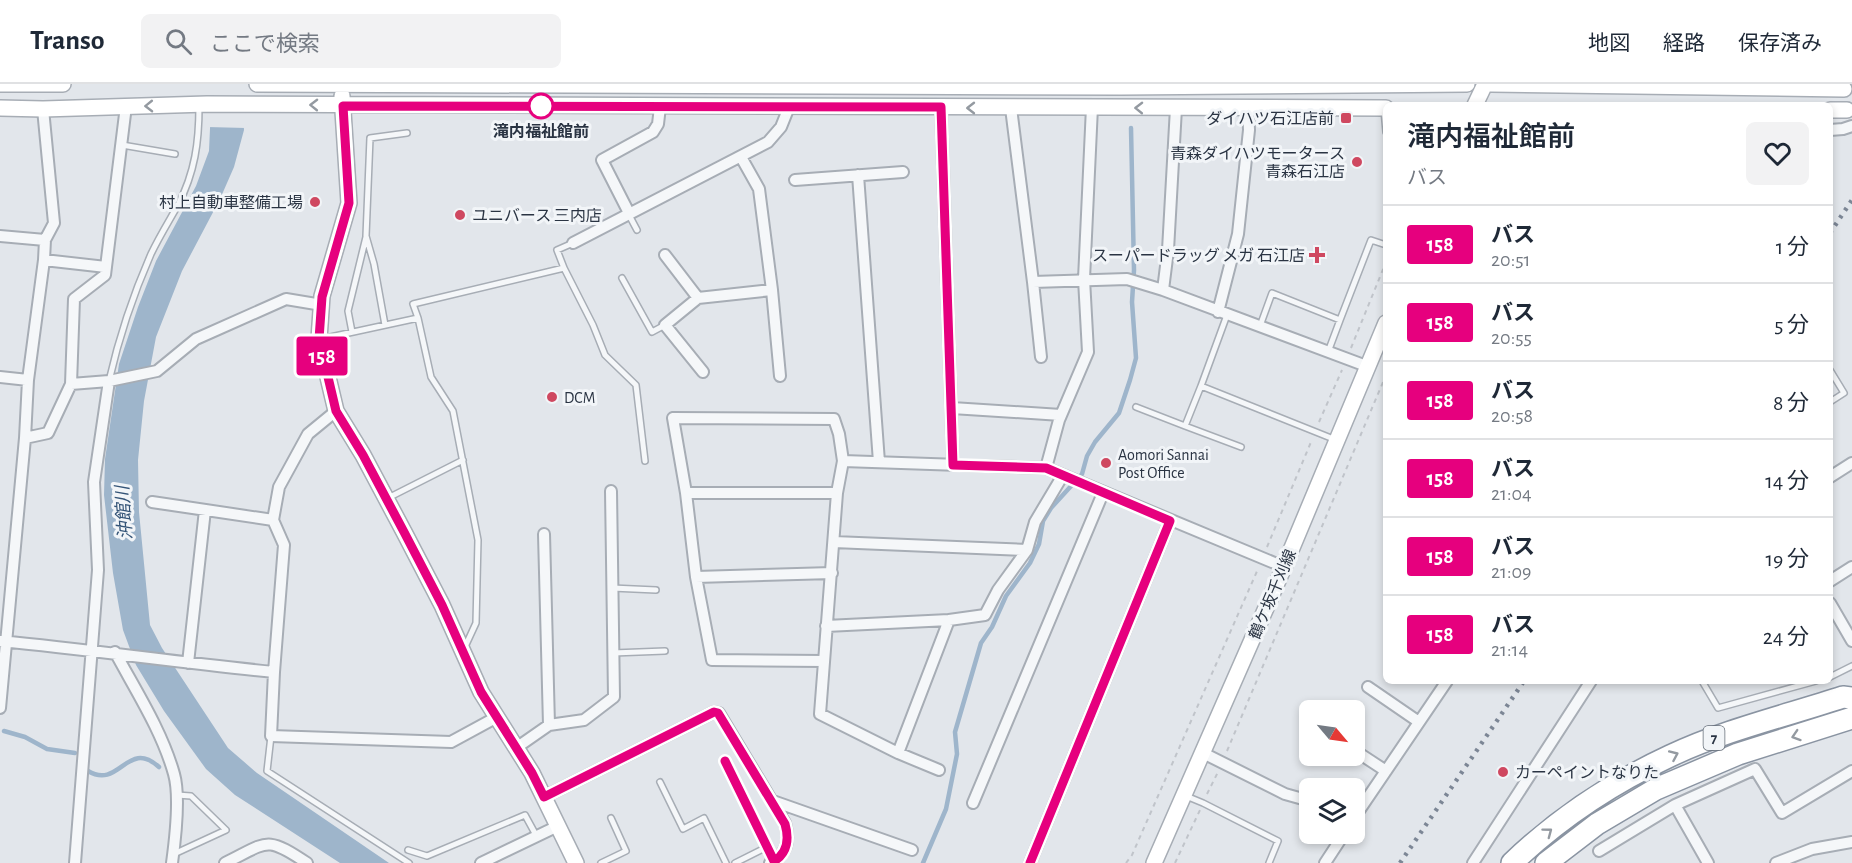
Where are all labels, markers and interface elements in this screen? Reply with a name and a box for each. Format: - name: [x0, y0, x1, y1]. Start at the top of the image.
- search box: [141, 14, 561, 68]
- icon: search: [162, 25, 195, 58]
- text: Transo: [30, 27, 105, 55]
- text: ここで検索: [210, 33, 320, 55]
- text: 地図: [1588, 33, 1630, 54]
- text: 経路: [1663, 33, 1705, 54]
- text: 保存済み: [1738, 33, 1822, 54]
- marker: 滝内福祉館前: [528, 93, 554, 119]
- one-way arrow: [144, 99, 153, 112]
- one-way arrow: [309, 99, 318, 112]
- one-way arrow: [966, 102, 975, 114]
- one-way arrow: [1134, 102, 1143, 114]
- place label: ダイハツ石江店前: [1206, 110, 1334, 127]
- marker: ダイハツ石江店前: [1339, 111, 1353, 125]
- button: heart: [1746, 122, 1809, 185]
- place label: 滝内福祉館前: [493, 123, 589, 140]
- text: 滝内福祉館前: [1407, 124, 1575, 152]
- place label: 青森ダイハツモータース 青森石江店: [1170, 145, 1345, 180]
- marker: 青森ダイハツモータース 青森石江店: [1350, 155, 1364, 169]
- text: バス: [1407, 168, 1447, 188]
- place label: 村上自動車整備工場: [159, 194, 303, 211]
- marker: 村上自動車整備工場: [308, 195, 322, 209]
- place label: ユニバース 三内店: [472, 207, 602, 224]
- marker: ユニバース 三内店: [453, 208, 467, 222]
- text: バス: [1491, 224, 1535, 246]
- text: 158: [1427, 234, 1454, 255]
- text: 1 分: [1776, 236, 1809, 258]
- place label: スーパードラッグ メガ 石江店: [1092, 247, 1305, 264]
- marker: スーパードラッグ メガ 石江店: [1310, 248, 1324, 262]
- text: 20:51: [1491, 250, 1530, 270]
- text: バス: [1491, 302, 1535, 324]
- text: 158: [1427, 312, 1454, 333]
- text: 5 分: [1774, 314, 1809, 336]
- text: 20:55: [1491, 328, 1532, 348]
- line badge: 158: [288, 336, 356, 376]
- text: 158: [309, 346, 336, 367]
- text: バス: [1491, 380, 1535, 402]
- marker: DCM: [545, 390, 559, 404]
- place label: DCM: [564, 390, 595, 406]
- text: 158: [1427, 390, 1454, 411]
- text: 8 分: [1773, 392, 1809, 414]
- text: 20:58: [1491, 406, 1533, 426]
- place label: Aomori Sannai Post Office: [1118, 447, 1209, 481]
- marker: Aomori Sannai Post Office: [1099, 456, 1113, 470]
- text: バス: [1491, 458, 1535, 480]
- text: 158: [1427, 468, 1454, 489]
- text: 14 分: [1765, 470, 1809, 492]
- water label: 沖館川: [112, 483, 136, 541]
- text: 21:04: [1491, 484, 1532, 504]
- text: バス: [1491, 536, 1535, 558]
- text: 158: [1427, 546, 1454, 567]
- street label: 鶴ケ坂千刈線: [1246, 547, 1299, 642]
- text: 19 分: [1765, 548, 1809, 570]
- text: 21:09: [1491, 562, 1532, 582]
- text: バス: [1491, 614, 1535, 636]
- text: 158: [1427, 624, 1454, 645]
- text: 24 分: [1763, 626, 1809, 648]
- text: 21:14: [1491, 640, 1528, 660]
- north arrow: [1299, 700, 1365, 766]
- map controls: [1299, 700, 1365, 844]
- road number: 7: [1704, 726, 1724, 750]
- one-way arrow: [1791, 728, 1802, 741]
- one-way arrow: [1668, 750, 1679, 762]
- place label: カーペイントなりた: [1515, 764, 1659, 781]
- marker: カーペイントなりた: [1496, 765, 1510, 779]
- button: layers: [1299, 778, 1365, 844]
- one-way arrow: [1541, 828, 1552, 839]

